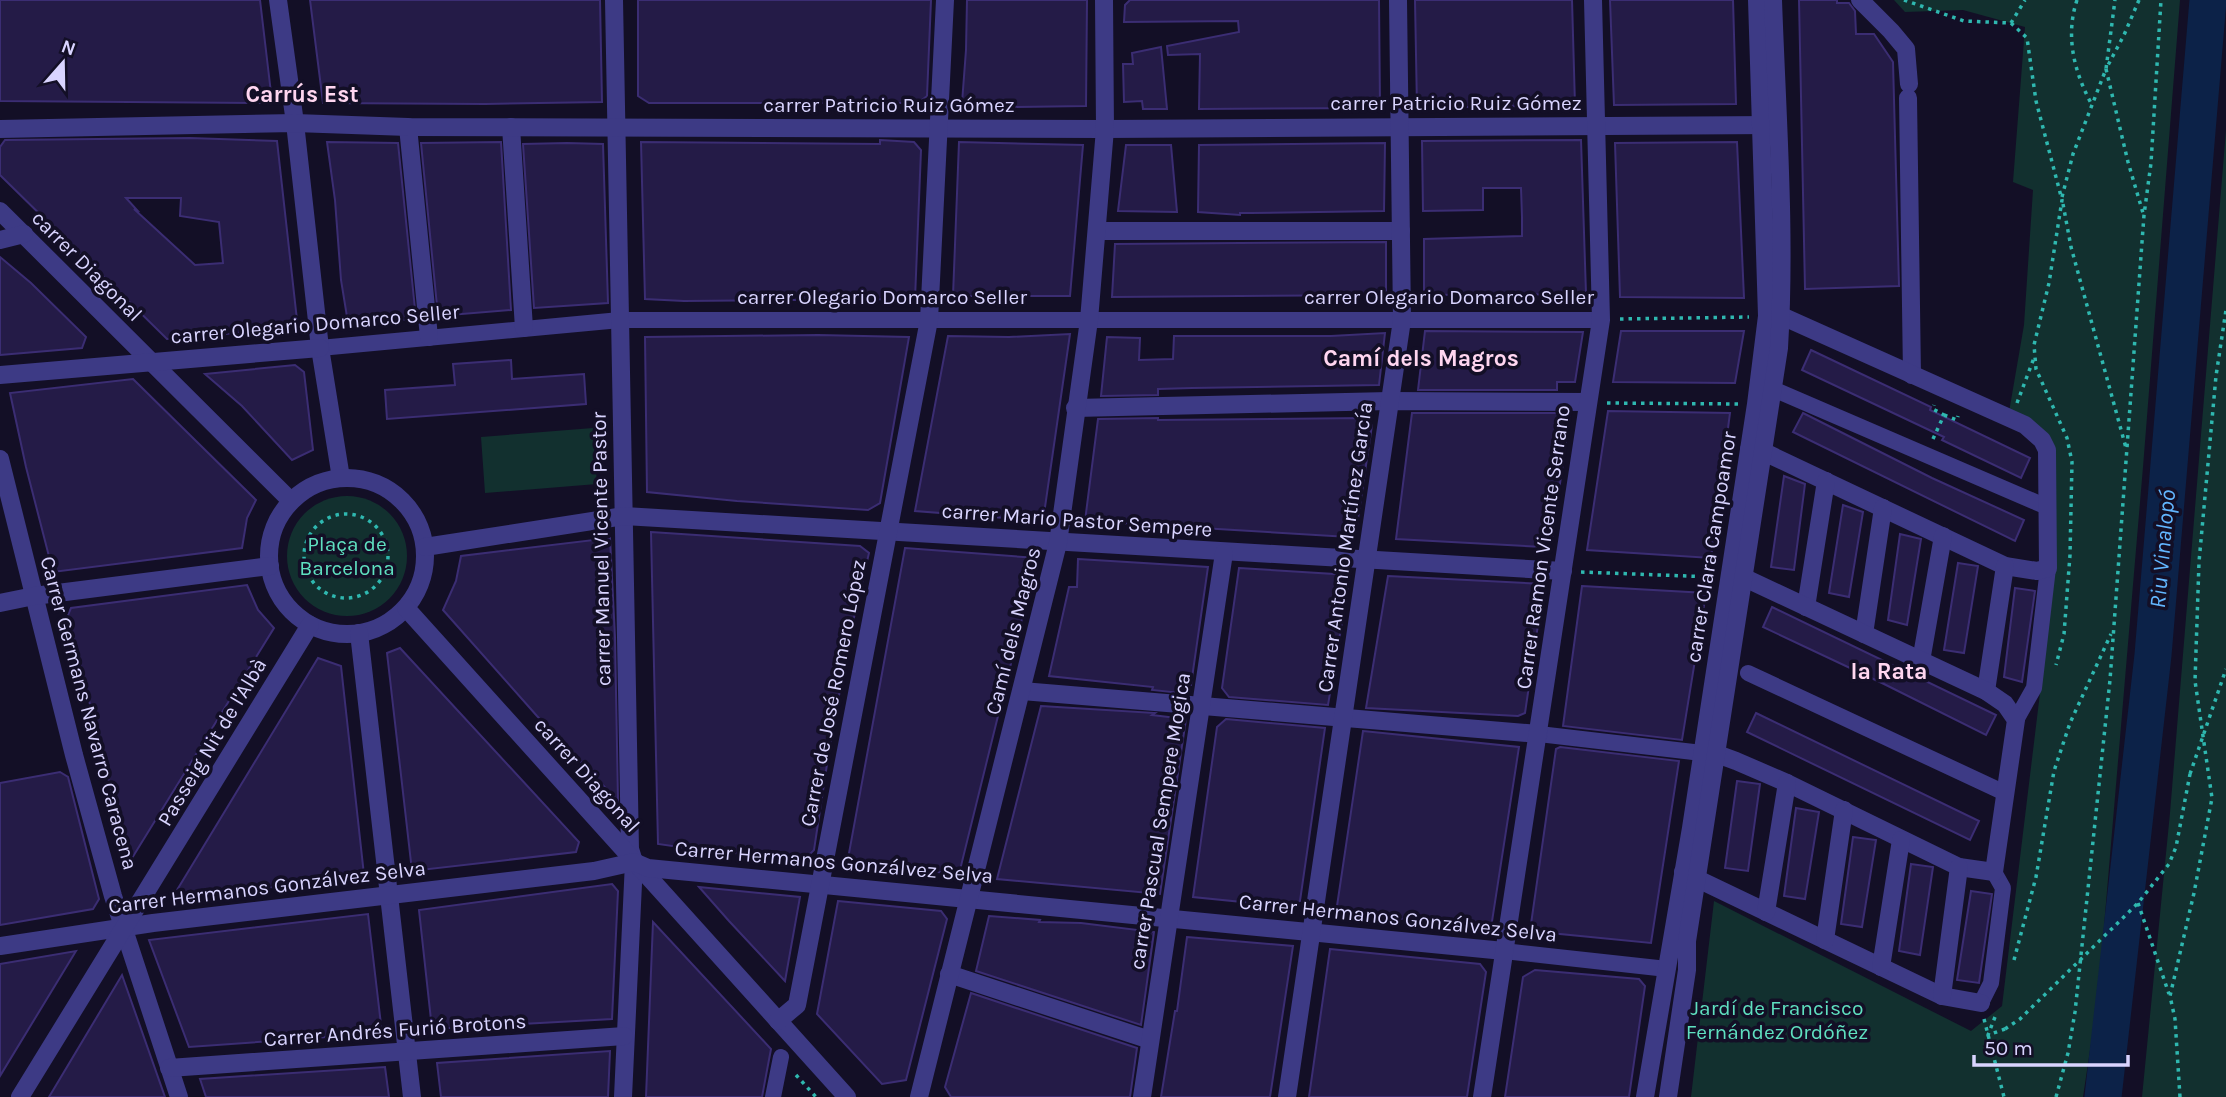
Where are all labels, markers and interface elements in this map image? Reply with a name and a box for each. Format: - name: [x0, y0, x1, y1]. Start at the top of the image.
- north arrow: [28, 28, 98, 98]
- text: N: [58, 35, 79, 61]
- district label: Carrús Est: [245, 81, 359, 108]
- street label: carrer Patricio Ruiz Gómez: [1330, 91, 1582, 115]
- street label: carrer Patricio Ruiz Gómez: [763, 93, 1015, 117]
- street label: carrer Diagonal: [27, 206, 147, 326]
- street label: carrer Olegario Domarco Seller: [737, 285, 1027, 309]
- street label: carrer Olegario Domarco Seller: [1304, 285, 1594, 309]
- street label: carrer Olegario Domarco Seller: [170, 299, 461, 349]
- district label: Camí dels Magros: [1323, 345, 1519, 372]
- street label: Carrer Antonio Martínez García: [1313, 400, 1377, 694]
- street label: Carrer Ramon Vicente Serrano: [1511, 403, 1575, 691]
- street label: carrer Manuel Vicente Pastor: [587, 411, 615, 686]
- street label: carrer Clara Campoamor: [1681, 429, 1741, 664]
- water label: Riu Vinalopó: [2144, 489, 2181, 609]
- street label: carrer Mario Pastor Sempere: [941, 499, 1213, 541]
- park label: Plaça de Barcelona: [299, 532, 395, 580]
- street label: Camí dels Magros: [981, 545, 1045, 717]
- street label: Carrer Germans Navarro Caracena: [35, 553, 143, 873]
- street label: Carrer de José Romero López: [795, 558, 871, 828]
- street label: Passeig Nit de l'Albà: [152, 654, 272, 830]
- district label: la Rata: [1850, 658, 1928, 685]
- street label: carrer Pascual Sempere Mogica: [1125, 671, 1195, 971]
- street label: carrer Diagonal: [529, 713, 645, 837]
- street label: Carrer Hermanos Gonzálvez Selva: [674, 836, 994, 888]
- street label: Carrer Hermanos Gonzálvez Selva: [107, 856, 427, 918]
- street label: Carrer Hermanos Gonzálvez Selva: [1238, 889, 1558, 947]
- park label: Jardí de Francisco Fernández Ordóñez: [1686, 996, 1868, 1044]
- street label: Carrer Andrés Furió Brotons: [263, 1009, 527, 1051]
- scale bar: [1974, 1024, 2128, 1068]
- text: 50 m: [1984, 1036, 2033, 1060]

